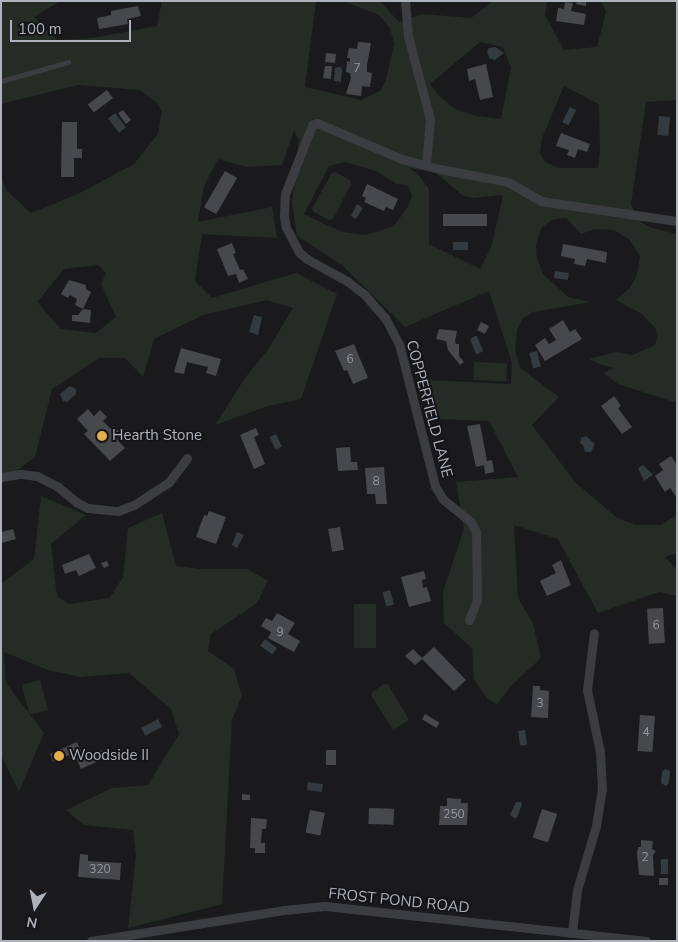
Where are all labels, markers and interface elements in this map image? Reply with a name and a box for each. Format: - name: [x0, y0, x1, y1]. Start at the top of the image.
- scale bar: [12, 10, 134, 42]
- text: 100 m: [18, 19, 62, 39]
- house number: 7: [353, 62, 361, 76]
- street label: COPPERFIELD LANE: [402, 338, 456, 480]
- house number: 6: [346, 353, 354, 367]
- place label: Hearth Stone: [112, 427, 202, 445]
- marker: Hearth Stone: [96, 430, 108, 442]
- house number: 8: [372, 475, 380, 489]
- house number: 6: [652, 619, 660, 633]
- house number: 9: [276, 626, 284, 640]
- house number: 3: [536, 697, 544, 711]
- house number: 4: [642, 726, 650, 740]
- place label: Woodside II: [69, 747, 149, 765]
- marker: Woodside II: [53, 750, 65, 762]
- house number: 250: [443, 808, 465, 822]
- house number: 2: [641, 851, 649, 865]
- house number: 320: [89, 863, 111, 877]
- north arrow: [10, 882, 60, 932]
- street label: FROST POND ROAD: [328, 885, 470, 917]
- text: N: [25, 912, 39, 933]

